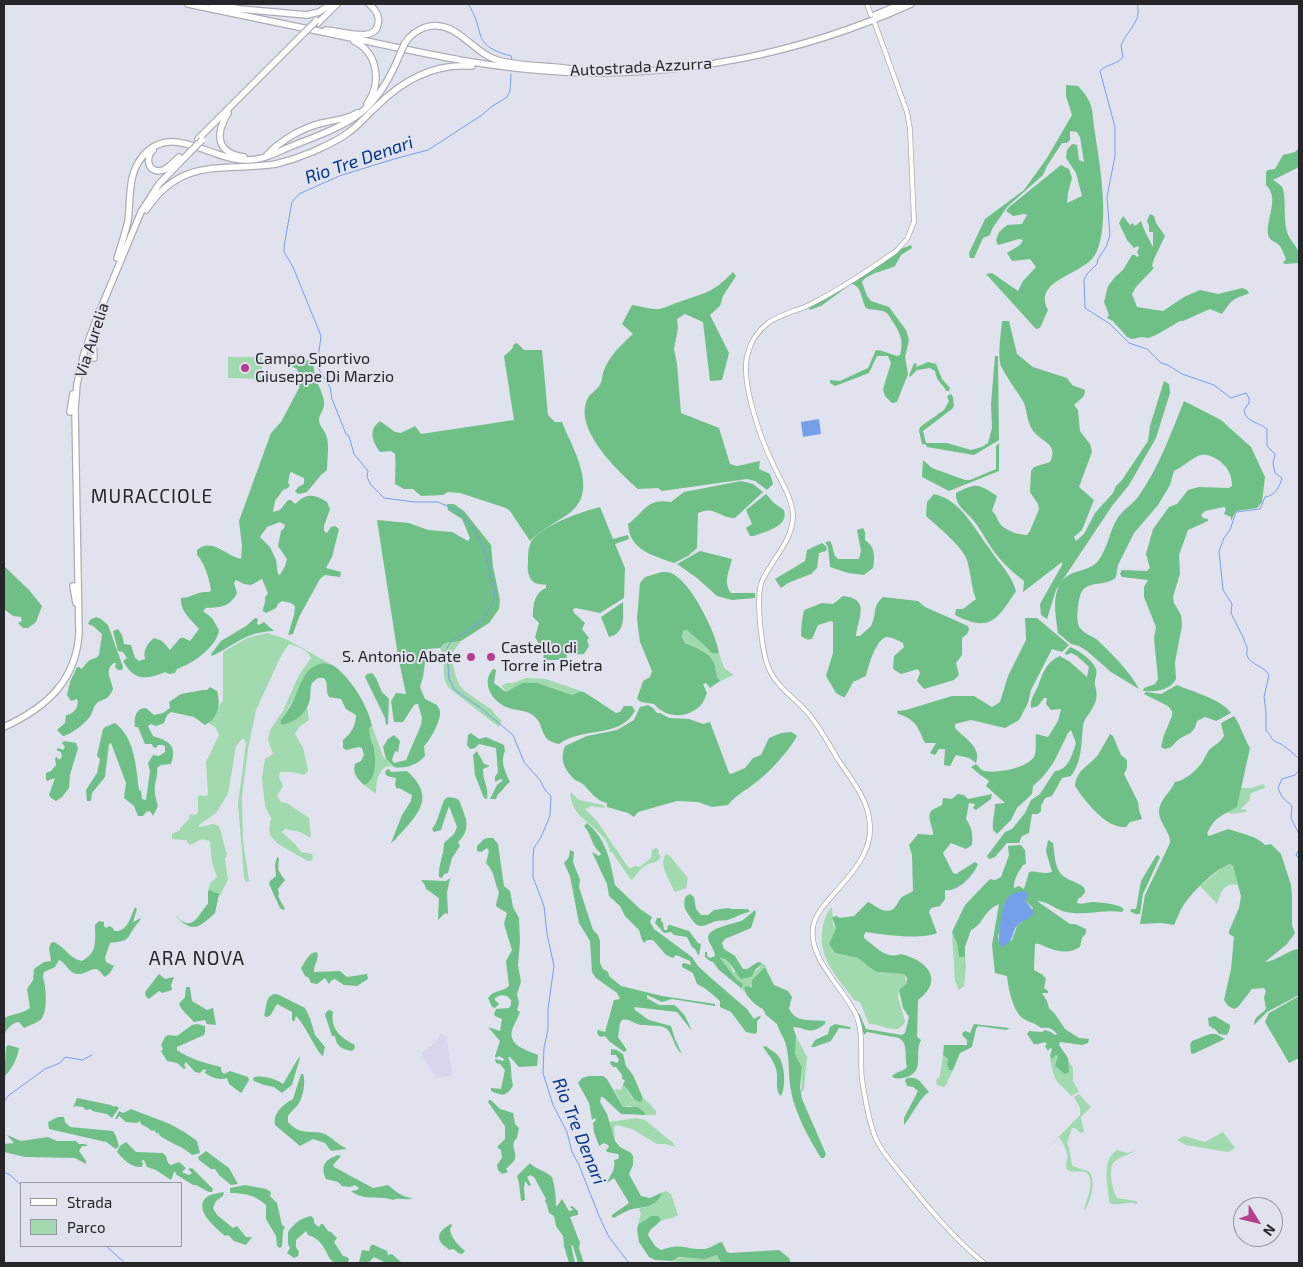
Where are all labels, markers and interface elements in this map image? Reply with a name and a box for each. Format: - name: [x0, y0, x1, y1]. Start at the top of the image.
- street label: Autostrada Azzurra: [569, 54, 713, 80]
- water label: Rio Tre Denari: [302, 131, 416, 189]
- street label: Via Aurelia: [71, 300, 113, 380]
- place label: Campo Sportivo Giuseppe Di Marzio: [255, 349, 394, 387]
- marker: Campo Sportivo Giuseppe Di Marzio: [239, 362, 251, 374]
- district label: MURACCIOLE: [90, 486, 214, 508]
- place label: Castello di Torre in Pietra: [501, 638, 603, 676]
- place label: S. Antonio Abate: [342, 647, 461, 667]
- marker: S. Antonio Abate: [465, 651, 477, 663]
- marker: Castello di Torre in Pietra: [485, 651, 497, 663]
- district label: ARA NOVA: [148, 948, 246, 970]
- water label: Rio Tre Denari: [548, 1074, 610, 1188]
- legend: [20, 1182, 182, 1247]
- text: Strada: [67, 1193, 112, 1211]
- north arrow: [1233, 1197, 1283, 1247]
- text: Parco: [67, 1218, 106, 1236]
- text: N: [1260, 1221, 1280, 1240]

